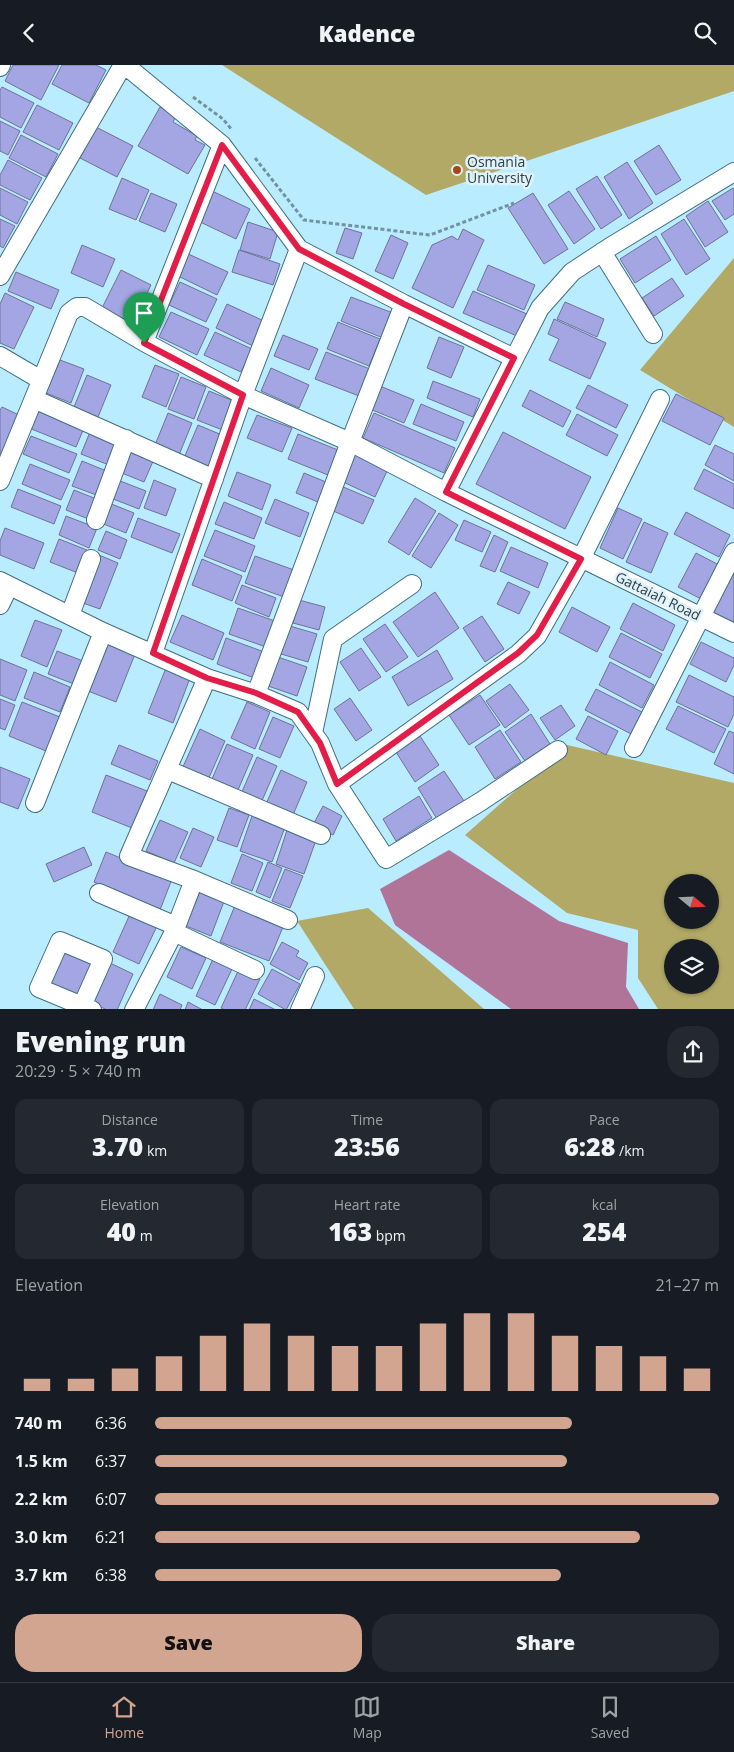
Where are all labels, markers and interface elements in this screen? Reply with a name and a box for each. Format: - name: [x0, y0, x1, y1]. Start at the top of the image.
- text: Kadence: [319, 18, 415, 48]
- icon: back: [15, 19, 43, 47]
- icon: search: [691, 19, 719, 47]
- place label: Osmania University: [467, 152, 533, 187]
- marker: Osmania University: [451, 164, 463, 176]
- pin: [123, 292, 165, 343]
- icon: arrive: [130, 299, 158, 327]
- street label: Gattaiah Road: [612, 567, 704, 624]
- north arrow: [664, 874, 719, 929]
- map controls: [664, 874, 719, 994]
- button: layers: [664, 939, 719, 994]
- text: Evening run: [15, 1022, 186, 1060]
- button: share: [667, 1026, 719, 1078]
- text: 20:29 · 5 × 740 m: [15, 1060, 141, 1082]
- text: Distance: [102, 1110, 158, 1129]
- text: Time: [351, 1110, 383, 1129]
- text: Pace: [589, 1110, 620, 1129]
- text: 3.70: [92, 1129, 143, 1163]
- text: 23:56: [334, 1129, 400, 1163]
- text: 6:28: [564, 1129, 615, 1163]
- text: km: [143, 1141, 167, 1160]
- text: /km: [615, 1141, 644, 1160]
- text: Elevation: [100, 1195, 159, 1214]
- text: Heart rate: [334, 1195, 400, 1214]
- text: kcal: [592, 1195, 617, 1214]
- text: 40: [107, 1214, 136, 1248]
- text: 163: [328, 1214, 372, 1248]
- text: 254: [582, 1214, 626, 1248]
- text: m: [136, 1226, 153, 1245]
- text: bpm: [372, 1226, 406, 1245]
- text: Elevation: [15, 1274, 83, 1296]
- text: 21–27 m: [655, 1274, 719, 1296]
- text: 740 m: [15, 1412, 62, 1434]
- text: 6:36: [95, 1412, 127, 1434]
- text: 1.5 km: [15, 1450, 68, 1472]
- text: 6:37: [95, 1450, 127, 1472]
- text: 2.2 km: [15, 1488, 68, 1510]
- text: 6:07: [95, 1488, 127, 1510]
- text: 3.0 km: [15, 1526, 68, 1548]
- text: 6:21: [95, 1526, 127, 1548]
- text: 3.7 km: [15, 1564, 68, 1586]
- text: 6:38: [95, 1564, 127, 1586]
- button: Save: [15, 1614, 362, 1672]
- button: Share: [372, 1614, 719, 1672]
- tab: Home: [104, 1693, 144, 1742]
- tab: Map: [353, 1693, 382, 1742]
- tab: Saved: [591, 1693, 630, 1742]

